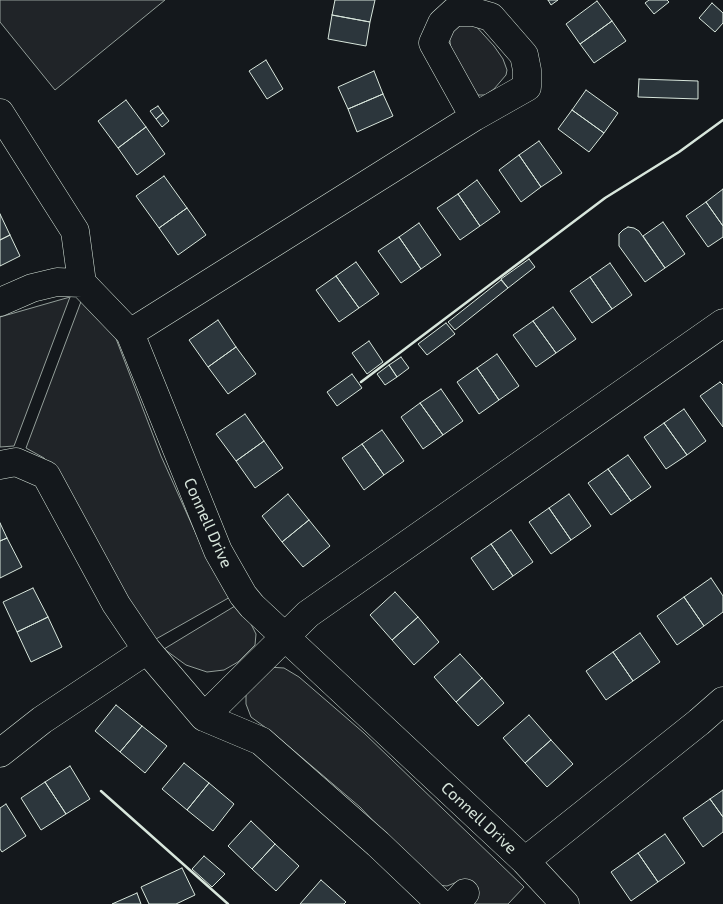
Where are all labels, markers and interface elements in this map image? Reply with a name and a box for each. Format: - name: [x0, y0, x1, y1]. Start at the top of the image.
- street label: Connell Drive: [180, 475, 236, 571]
- street label: Connell Drive: [437, 778, 521, 858]

